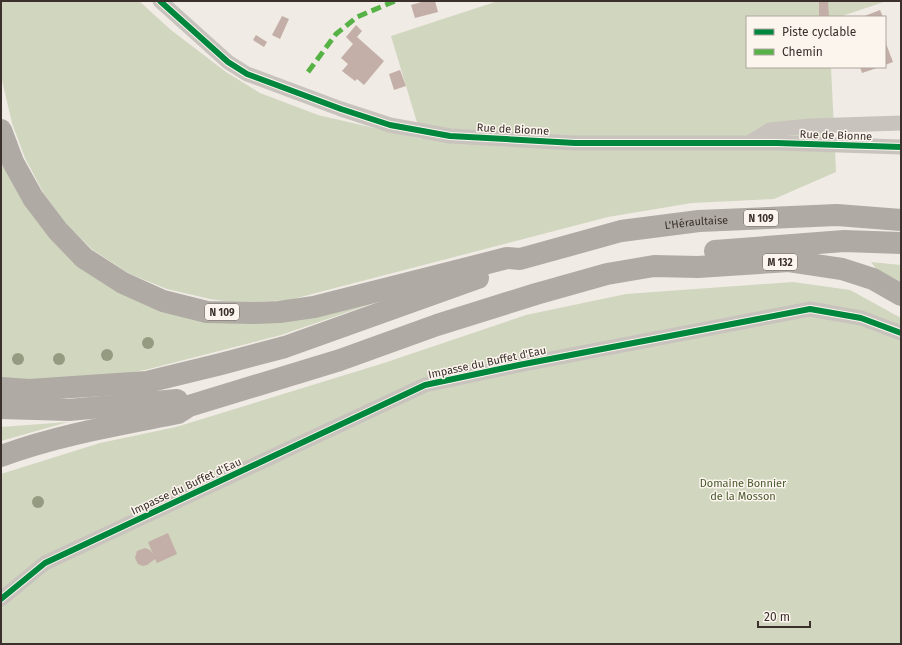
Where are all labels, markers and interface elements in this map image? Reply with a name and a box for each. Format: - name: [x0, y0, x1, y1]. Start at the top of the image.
- legend: [746, 16, 886, 68]
- text: Piste cyclable: [782, 25, 856, 39]
- text: Chemin: [782, 45, 823, 59]
- street label: Rue de Bionne: [476, 121, 550, 138]
- street label: Rue de Bionne: [799, 128, 872, 143]
- road number: N 109: [744, 210, 778, 226]
- street label: L'Héraultaise: [664, 214, 728, 232]
- road number: M 132: [763, 254, 797, 270]
- road number: N 109: [205, 304, 239, 320]
- street label: Impasse du Buffet d'Eau: [427, 344, 547, 381]
- street label: Impasse du Buffet d'Eau: [129, 455, 243, 518]
- park label: Domaine Bonnier de la Mosson: [700, 477, 787, 503]
- scale bar: [758, 603, 810, 629]
- text: 20 m: [764, 610, 790, 624]

